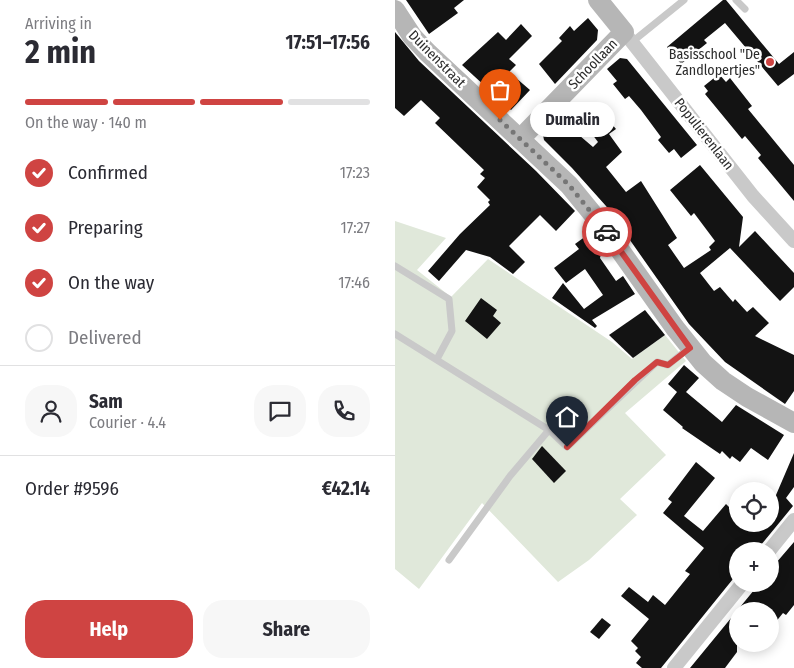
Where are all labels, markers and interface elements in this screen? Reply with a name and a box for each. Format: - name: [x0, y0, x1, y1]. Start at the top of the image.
- text: Arriving in: [25, 14, 92, 33]
- street label: Duinenstraat: [405, 27, 469, 91]
- text: 17:51–17:56: [285, 31, 370, 54]
- text: 2 min: [25, 33, 96, 71]
- street label: Schoollaan: [565, 35, 621, 93]
- place label: Basisschool "De Zandlopertjes": [669, 46, 760, 79]
- marker: Basisschool "De Zandlopertjes": [764, 56, 776, 68]
- pin: [479, 69, 521, 120]
- icon: bag: [486, 76, 514, 104]
- street label: Populierenlaan: [671, 95, 737, 173]
- callout: Dumalin: [530, 102, 615, 138]
- text: Dumalin: [545, 110, 600, 129]
- text: On the way · 140 m: [25, 113, 147, 132]
- icon: check: [25, 159, 53, 187]
- text: Confirmed: [68, 161, 148, 184]
- text: 17:23: [340, 163, 370, 182]
- courier: [582, 207, 632, 257]
- icon: check: [25, 214, 53, 242]
- text: Preparing: [68, 216, 143, 239]
- text: 17:27: [340, 218, 370, 237]
- icon: car: [593, 218, 621, 246]
- icon: check: [25, 269, 53, 297]
- text: On the way: [68, 271, 154, 294]
- text: 17:46: [338, 273, 370, 292]
- text: Delivered: [68, 326, 142, 349]
- button: person: [25, 385, 77, 437]
- button: chat: [254, 385, 306, 437]
- button: phone: [318, 385, 370, 437]
- text: Sam: [89, 390, 123, 413]
- pin: [546, 396, 588, 447]
- icon: home: [553, 403, 581, 431]
- text: Courier · 4.4: [89, 413, 166, 432]
- text: Order #9596: [25, 477, 119, 500]
- text: €42.14: [322, 477, 370, 500]
- map controls: [729, 482, 779, 652]
- button: locate: [729, 482, 779, 532]
- button: +: [729, 542, 779, 592]
- button: Help: [25, 600, 193, 658]
- button: Share: [203, 600, 370, 658]
- button: −: [729, 602, 779, 652]

